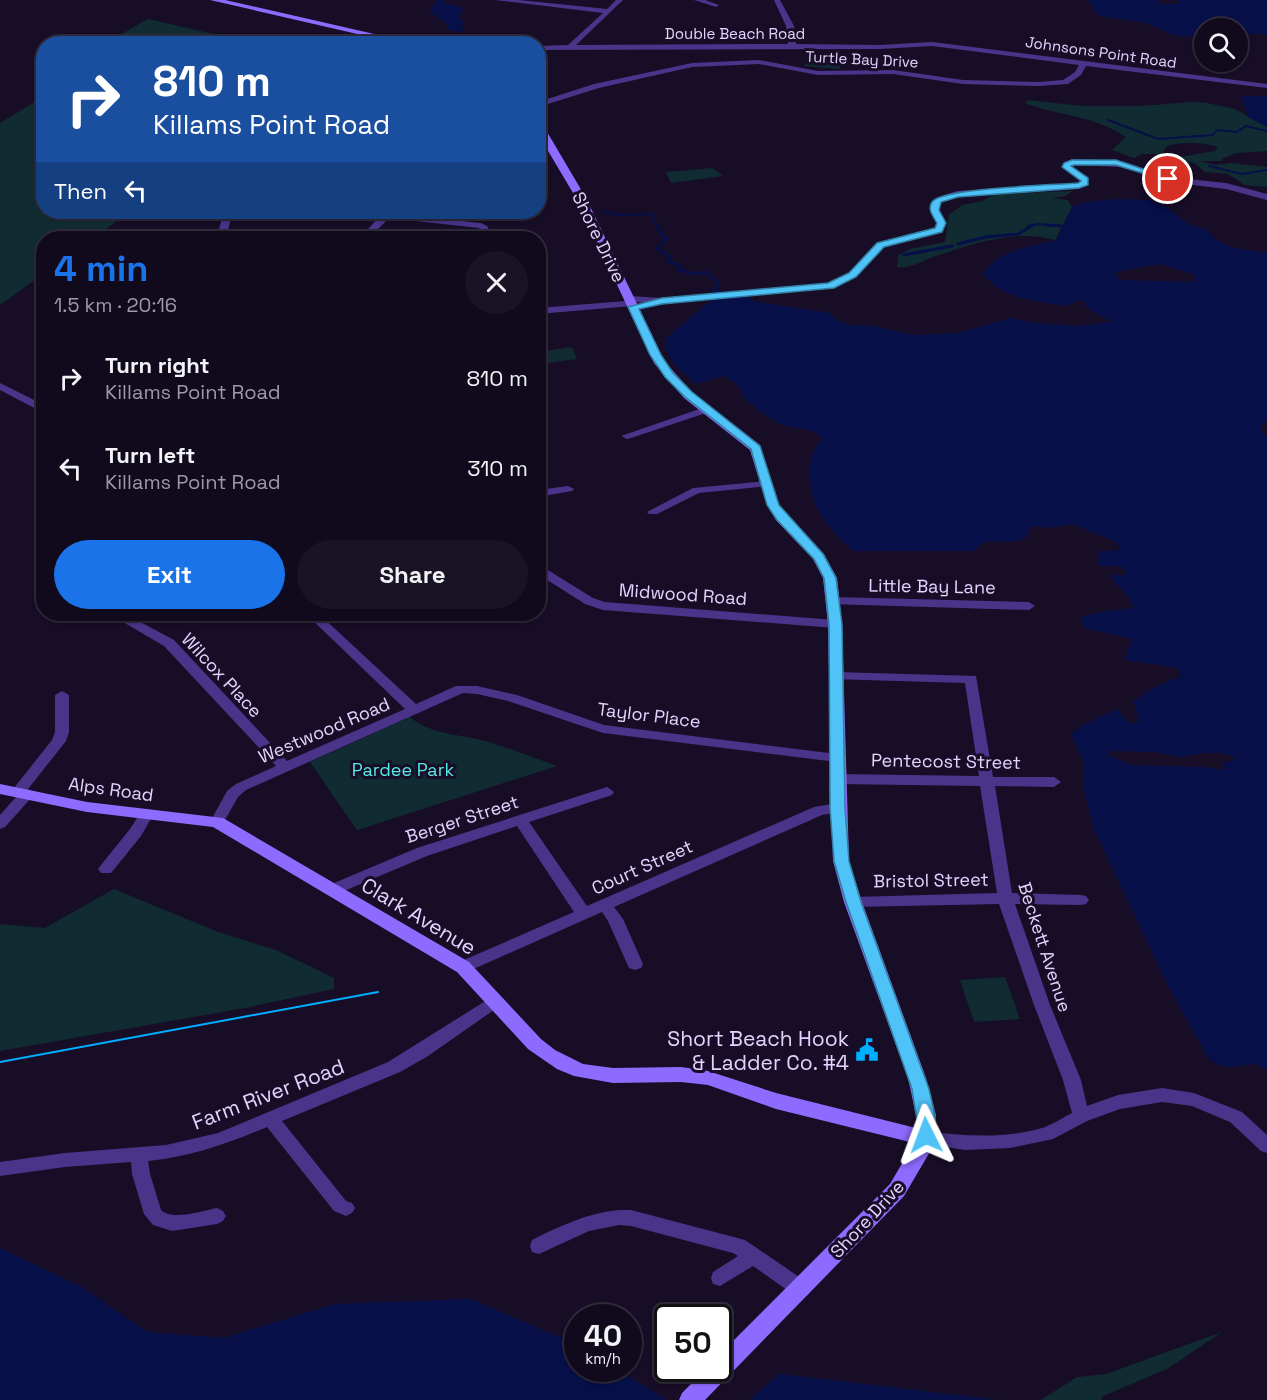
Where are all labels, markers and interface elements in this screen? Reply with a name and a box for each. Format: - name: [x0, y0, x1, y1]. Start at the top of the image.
- map controls: [1194, 18, 1248, 72]
- button: search: [1194, 18, 1248, 72]
- street label: Double Beach Road: [665, 24, 805, 43]
- street label: Johnsons Point Road: [1024, 32, 1178, 72]
- street label: Turtle Bay Drive: [805, 47, 919, 71]
- text: 810 m: [153, 55, 271, 108]
- icon: right: [54, 60, 132, 138]
- text: Killams Point Road: [153, 107, 390, 142]
- pin: [1142, 153, 1193, 204]
- icon: arrive: [1151, 162, 1184, 195]
- icon: left: [119, 174, 152, 207]
- text: Then: [54, 177, 107, 205]
- street label: Shore Drive: [567, 188, 631, 286]
- text: 4 min: [54, 246, 149, 292]
- button: close: [465, 251, 528, 314]
- text: 1.5 km · 20:16: [54, 292, 177, 318]
- text: Turn right: [105, 351, 210, 379]
- icon: right: [54, 362, 87, 395]
- text: 810 m: [466, 364, 528, 392]
- text: Killams Point Road: [105, 379, 281, 405]
- text: Turn left: [105, 441, 195, 469]
- icon: left: [54, 452, 87, 485]
- text: 310 m: [467, 454, 528, 482]
- text: Killams Point Road: [105, 469, 281, 495]
- button: Exit: [54, 540, 285, 609]
- button: Share: [297, 540, 528, 609]
- street label: Little Bay Lane: [868, 573, 996, 599]
- street label: Midwood Road: [618, 578, 748, 610]
- street label: Wilcox Place: [177, 628, 267, 722]
- street label: Westwood Road: [255, 692, 393, 768]
- street label: Taylor Place: [596, 697, 702, 733]
- street label: Pentecost Street: [871, 748, 1021, 774]
- park label: Pardee Park: [352, 758, 455, 781]
- street label: Alps Road: [67, 772, 155, 806]
- street label: Berger Street: [402, 790, 522, 848]
- street label: Court Street: [588, 834, 696, 900]
- street label: Bristol Street: [873, 867, 989, 893]
- street label: Clark Avenue: [357, 871, 481, 961]
- street label: Beckett Avenue: [1013, 879, 1077, 1015]
- place label: Short Beach Hook & Ladder Co. #4: [667, 1025, 849, 1076]
- public building icon: Short Beach Hook & Ladder Co. #4: [854, 1037, 880, 1063]
- street label: Farm River Road: [188, 1053, 348, 1135]
- position arrow: [894, 1103, 958, 1167]
- street label: Shore Drive: [825, 1175, 909, 1263]
- speed limit sign: 50: [654, 1304, 732, 1382]
- text: 40: [584, 1316, 622, 1355]
- text: km/h: [585, 1349, 621, 1368]

